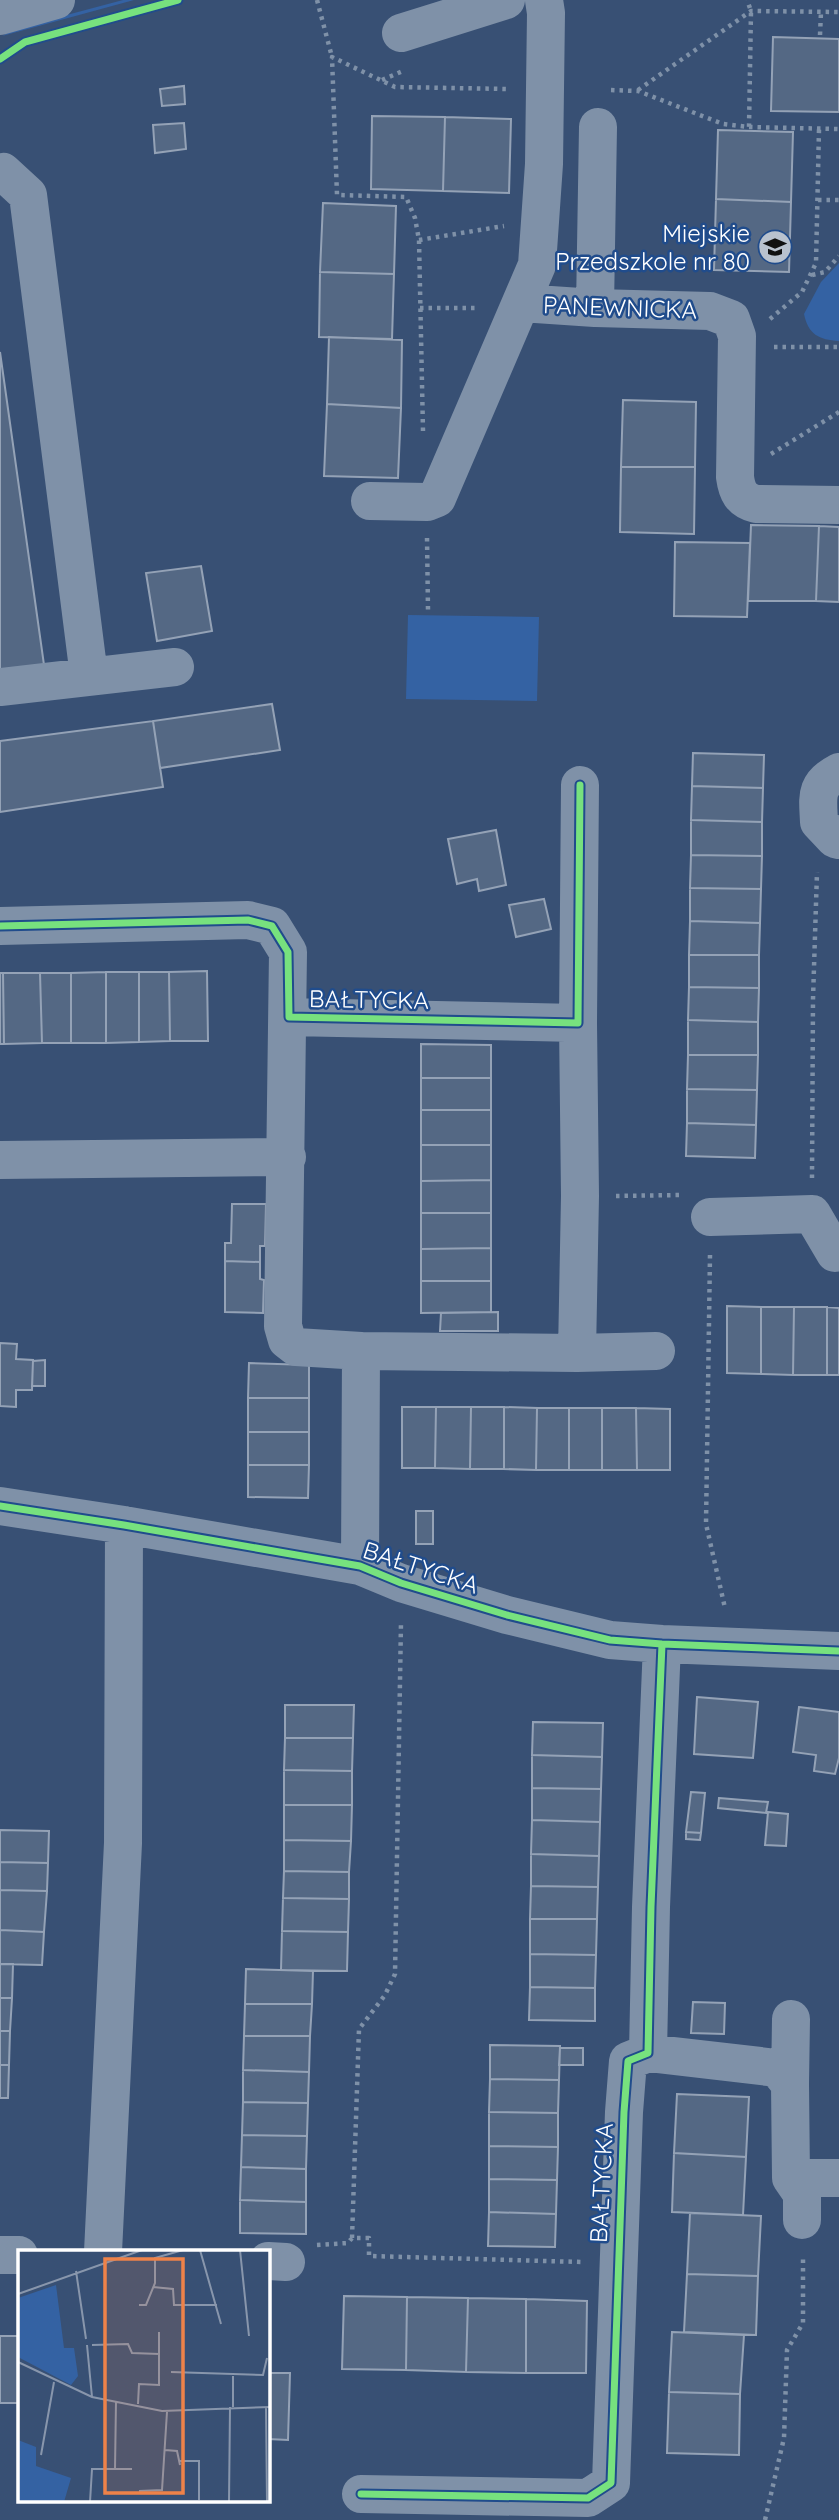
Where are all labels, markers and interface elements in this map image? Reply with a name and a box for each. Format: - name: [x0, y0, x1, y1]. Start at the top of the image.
- place label: Miejskie Przedszkole nr 80: [555, 218, 750, 276]
- school or university icon: Miejskie Przedszkole nr 80: [756, 228, 794, 266]
- street label: PANEWNICKA: [542, 289, 698, 325]
- street label: BAŁTYCKA: [309, 983, 429, 1015]
- street label: BAŁTYCKA: [359, 1534, 483, 1600]
- street label: BAŁTYCKA: [583, 2122, 619, 2244]
- inset map: [18, 2250, 270, 2502]

